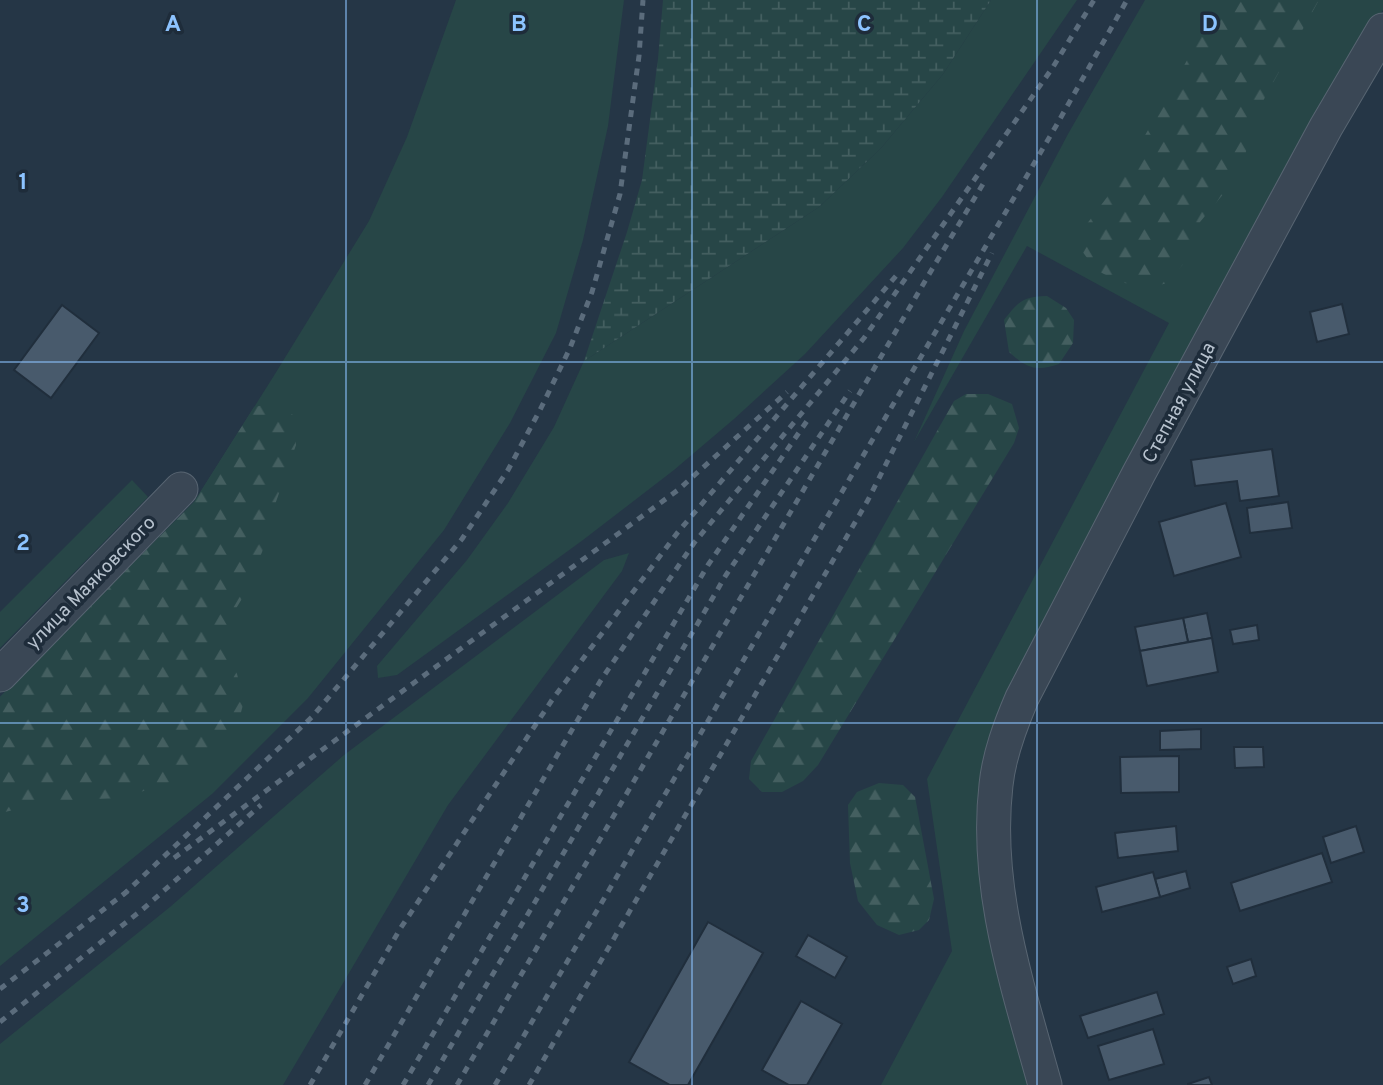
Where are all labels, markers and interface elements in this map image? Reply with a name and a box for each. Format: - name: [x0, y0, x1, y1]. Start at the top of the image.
- text: A: [165, 11, 181, 40]
- text: B: [511, 11, 527, 40]
- text: C: [857, 11, 871, 40]
- text: D: [1202, 11, 1218, 40]
- text: 1: [18, 169, 28, 198]
- street label: Степная улица: [1138, 338, 1222, 468]
- street label: улица Маяковского: [22, 512, 161, 655]
- text: 2: [16, 530, 30, 559]
- text: 3: [16, 892, 30, 921]

